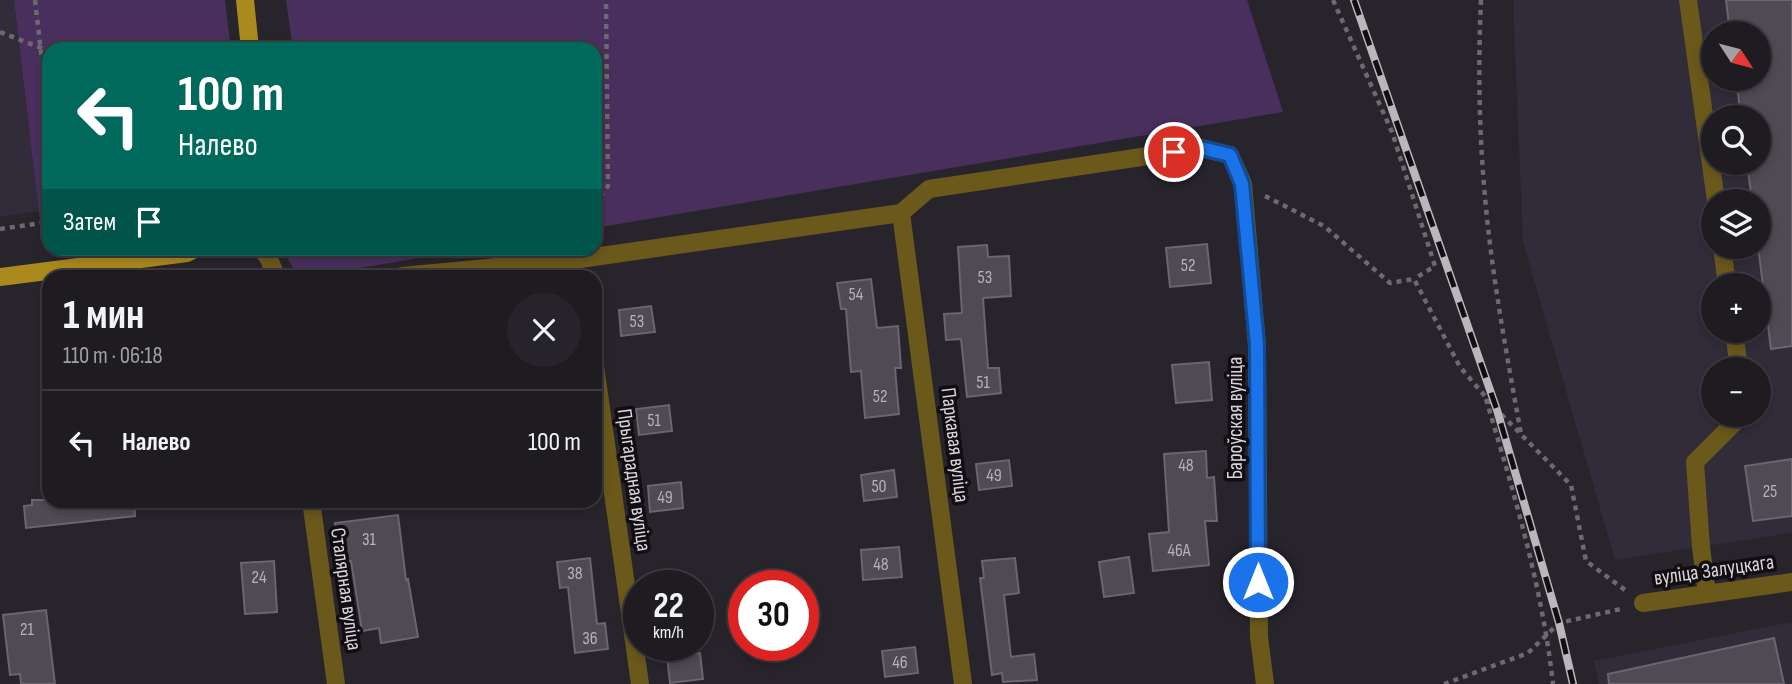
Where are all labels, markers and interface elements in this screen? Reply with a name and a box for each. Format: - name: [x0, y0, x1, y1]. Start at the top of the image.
- north arrow: [1701, 21, 1771, 91]
- map controls: [1701, 21, 1771, 427]
- text: 100 m: [178, 66, 284, 125]
- icon: left: [63, 70, 154, 161]
- button: search: [1701, 105, 1771, 175]
- pin: [1144, 122, 1204, 182]
- text: Налево: [178, 126, 258, 165]
- icon: arrive: [1155, 133, 1193, 171]
- button: layers: [1701, 189, 1771, 259]
- icon: arrive: [130, 203, 168, 241]
- text: Затем: [63, 207, 116, 238]
- house number: 52: [1181, 255, 1195, 276]
- house number: 53: [978, 267, 992, 288]
- button: +: [1701, 273, 1771, 343]
- house number: 54: [849, 284, 864, 305]
- text: 1 мин: [63, 290, 144, 341]
- button: close: [507, 293, 581, 367]
- house number: 53: [630, 311, 644, 332]
- text: 110 m · 06:18: [63, 342, 162, 370]
- street label: Бароўская вуліца: [1223, 357, 1248, 479]
- button: −: [1701, 357, 1771, 427]
- house number: 51: [976, 372, 990, 393]
- house number: 52: [873, 386, 887, 407]
- street label: Паркавая вуліца: [936, 386, 974, 504]
- street label: Прыгарадная вуліца: [612, 407, 656, 553]
- house number: 51: [647, 410, 661, 431]
- icon: left: [63, 424, 101, 462]
- text: Налево: [122, 427, 191, 458]
- text: 100 m: [528, 427, 581, 458]
- house number: 48: [1178, 455, 1194, 476]
- house number: 49: [986, 465, 1002, 486]
- house number: 50: [871, 476, 887, 497]
- house number: 25: [1763, 481, 1777, 502]
- house number: 49: [657, 487, 673, 508]
- street label: Сталярная вуліца: [325, 526, 367, 652]
- house number: 31: [362, 529, 377, 550]
- house number: 46А: [1167, 540, 1191, 561]
- position arrow: [1221, 545, 1295, 619]
- street label: вуліца Залуцкага: [1652, 549, 1776, 591]
- house number: 48: [873, 554, 889, 575]
- house number: 38: [567, 563, 583, 584]
- house number: 24: [252, 567, 267, 588]
- speed limit sign: 30: [728, 570, 819, 661]
- text: 22: [653, 585, 684, 628]
- house number: 21: [20, 619, 35, 640]
- text: km/h: [653, 622, 684, 643]
- house number: 36: [582, 628, 598, 649]
- house number: 46: [892, 652, 908, 673]

